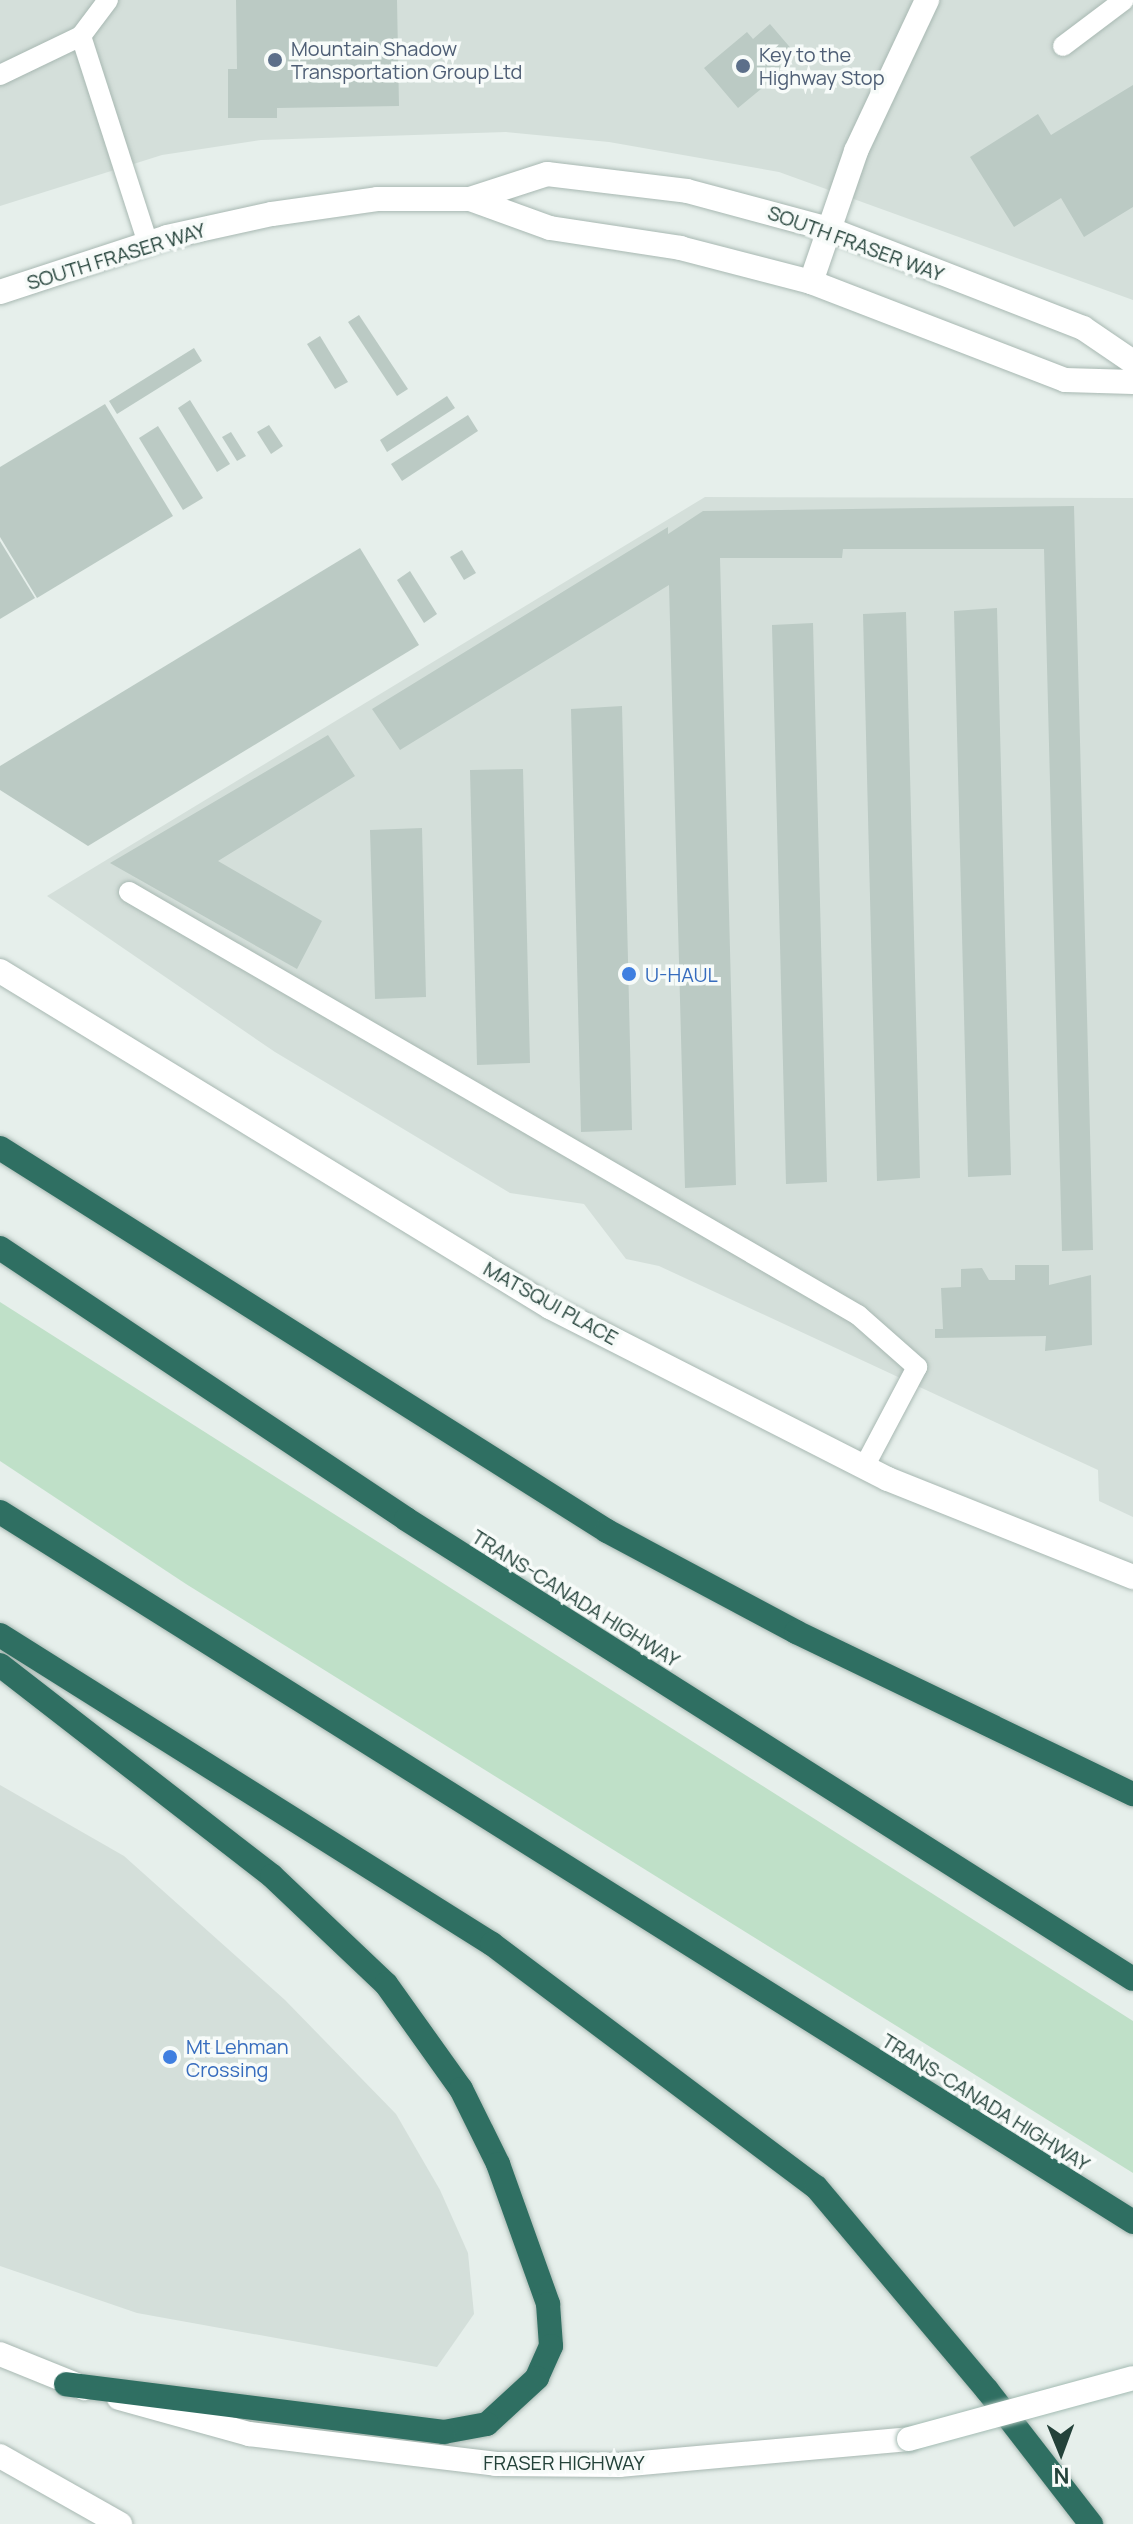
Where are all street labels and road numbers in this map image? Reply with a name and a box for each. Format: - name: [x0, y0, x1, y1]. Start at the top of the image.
- street label: SOUTH FRASER WAY: [765, 200, 947, 286]
- street label: SOUTH FRASER WAY: [24, 217, 208, 295]
- street label: MATSQUI PLACE: [480, 1256, 622, 1350]
- street label: TRANS-CANADA HIGHWAY: [468, 1524, 684, 1672]
- street label: TRANS-CANADA HIGHWAY: [878, 2028, 1094, 2176]
- street label: FRASER HIGHWAY: [483, 2450, 645, 2474]

